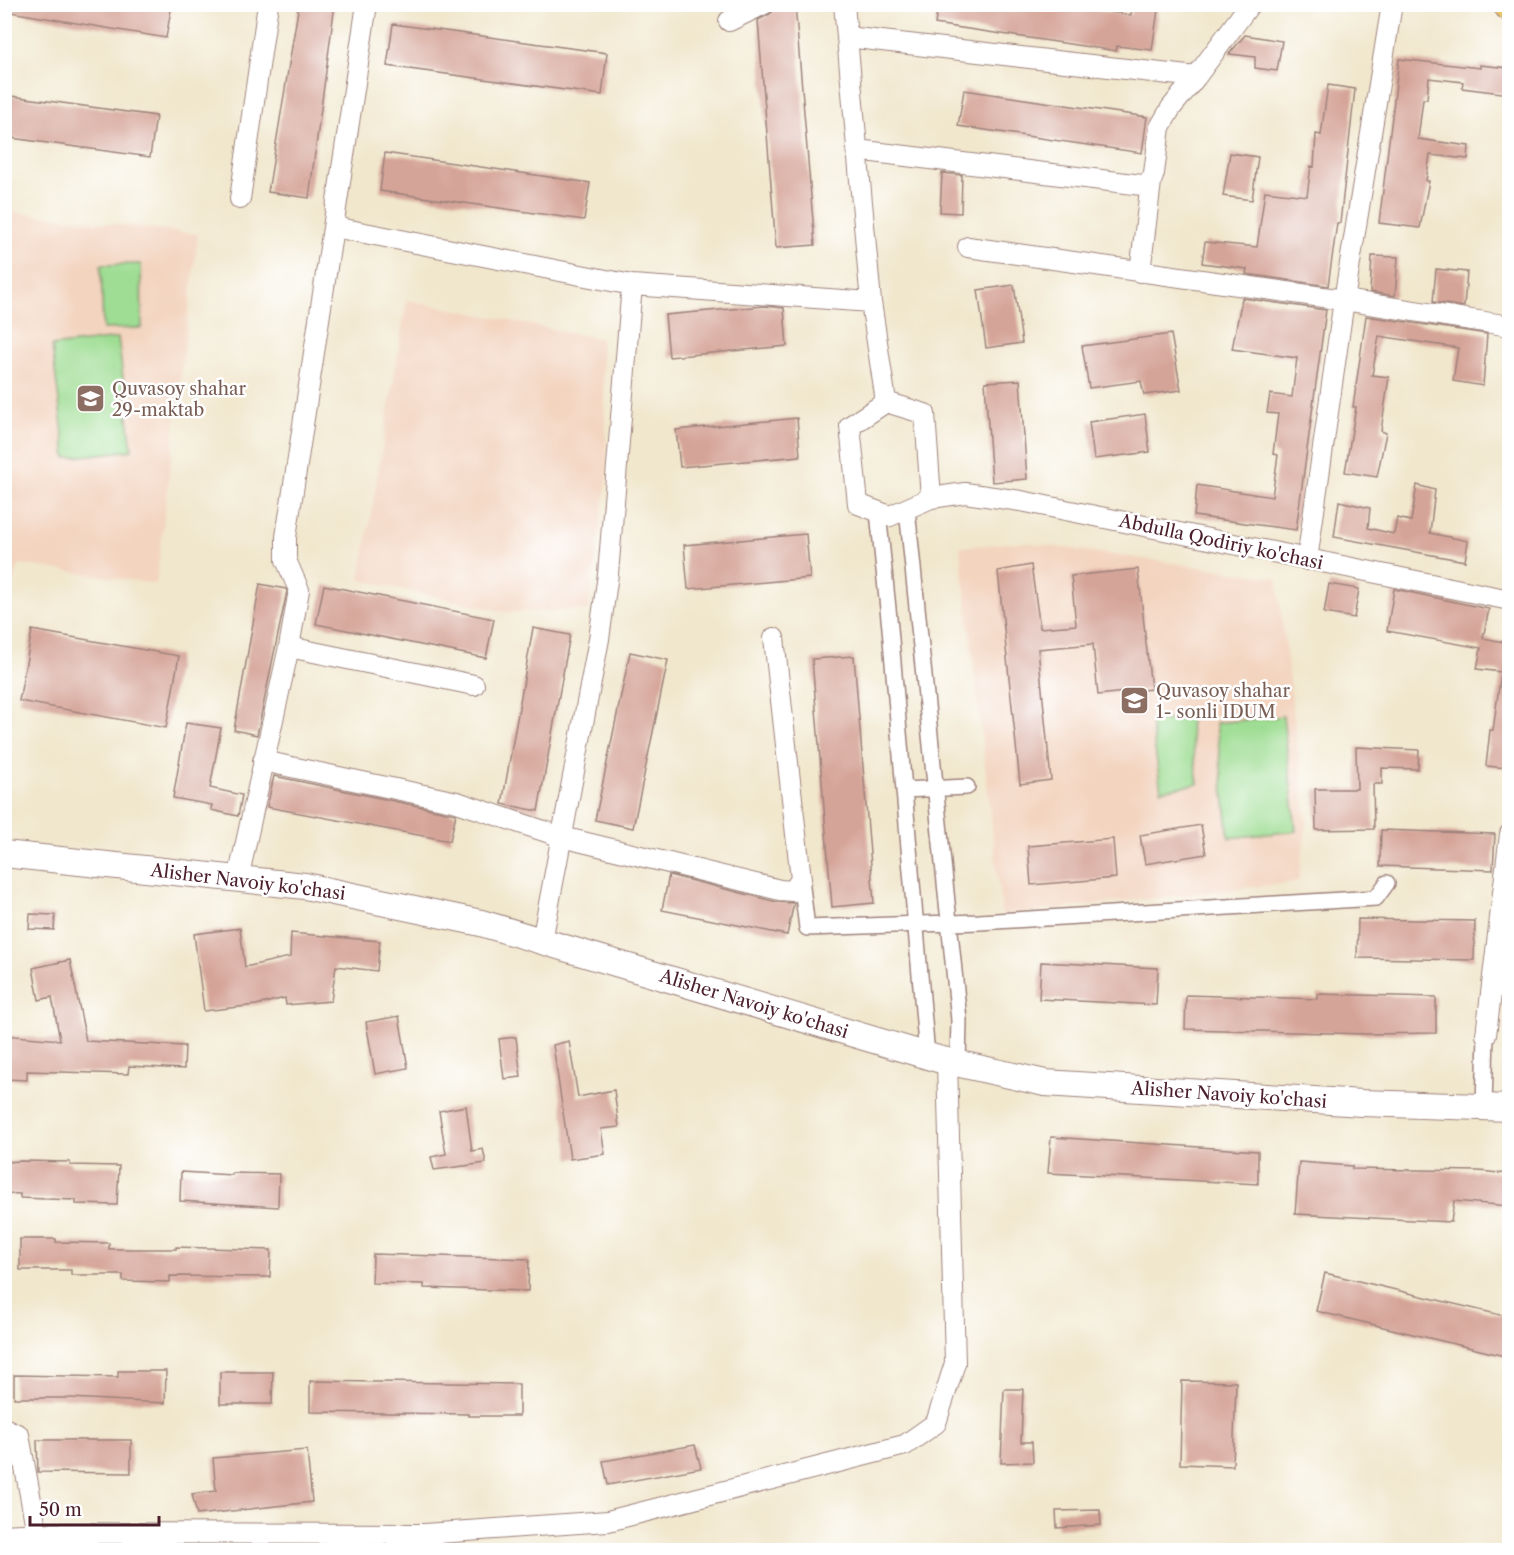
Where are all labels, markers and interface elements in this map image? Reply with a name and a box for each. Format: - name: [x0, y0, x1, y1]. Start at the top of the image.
- place label: Quvasoy shahar 29-maktab: [112, 378, 247, 421]
- school or university icon: Quvasoy shahar 29-maktab: [75, 383, 107, 415]
- street label: Abdulla Qodiriy ko'chasi: [1116, 509, 1326, 575]
- place label: Quvasoy shahar 1- sonli IDUM: [1156, 680, 1291, 723]
- school or university icon: Quvasoy shahar 1- sonli IDUM: [1119, 685, 1151, 717]
- street label: Alisher Navoiy ko'chasi: [148, 859, 347, 905]
- street label: Alisher Navoiy ko'chasi: [656, 964, 852, 1043]
- street label: Alisher Navoiy ko'chasi: [1129, 1077, 1328, 1113]
- scale bar: [30, 1489, 159, 1527]
- text: 50 m: [39, 1499, 82, 1521]

